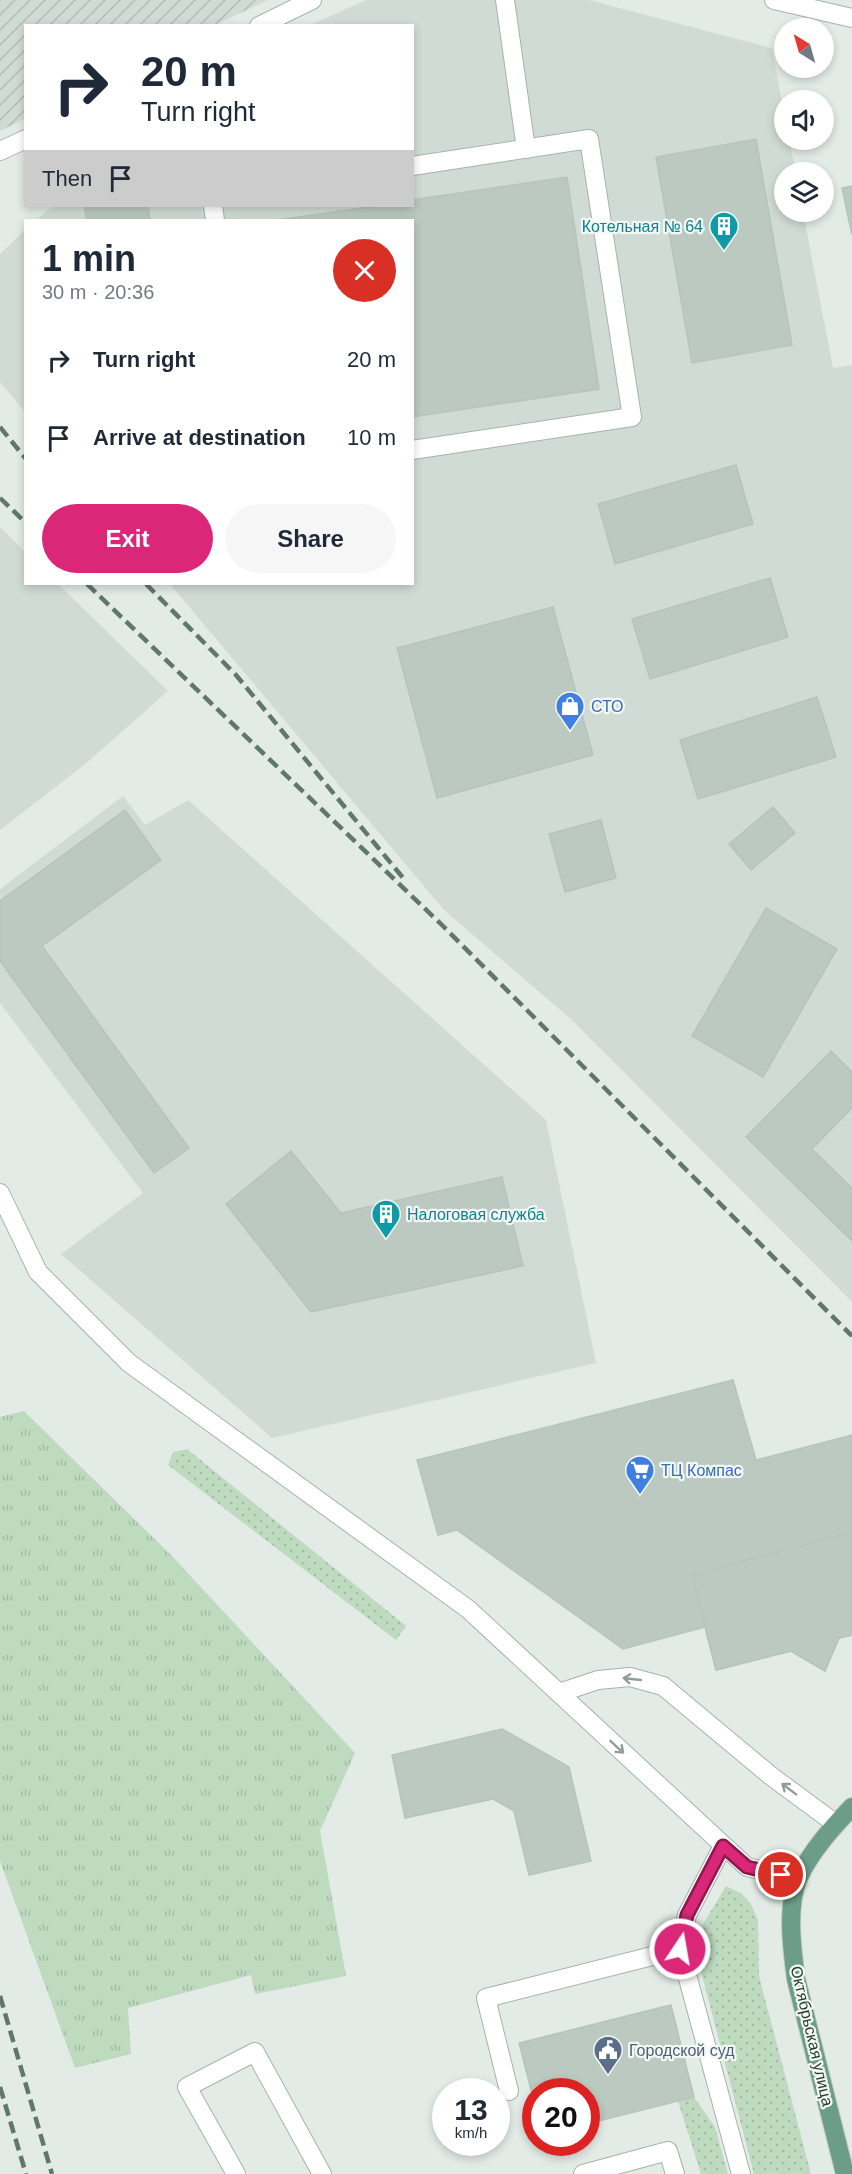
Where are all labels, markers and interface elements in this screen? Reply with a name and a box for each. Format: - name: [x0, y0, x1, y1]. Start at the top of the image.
- north arrow: [774, 18, 834, 78]
- map controls: [774, 18, 834, 222]
- icon: right: [42, 48, 120, 126]
- text: 20 m: [141, 48, 237, 95]
- button: sound: [774, 90, 834, 150]
- text: Turn right: [141, 97, 256, 127]
- icon: arrive: [104, 162, 137, 195]
- button: layers: [774, 162, 834, 222]
- text: Then: [42, 166, 92, 191]
- building icon: Котельная № 64: [708, 210, 740, 252]
- place label: Котельная № 64: [582, 218, 703, 235]
- text: 1 min: [42, 238, 136, 279]
- button: close: [333, 239, 396, 302]
- text: 30 m · 20:36: [42, 281, 154, 303]
- icon: right: [42, 344, 75, 377]
- text: Turn right: [93, 347, 195, 372]
- text: 20 m: [347, 347, 396, 372]
- icon: arrive: [42, 422, 75, 455]
- text: Arrive at destination: [93, 425, 306, 450]
- text: 10 m: [347, 425, 396, 450]
- button: Exit: [42, 504, 213, 573]
- button: Share: [225, 504, 396, 573]
- shop icon: СТО: [554, 690, 586, 732]
- place label: СТО: [591, 698, 624, 715]
- building icon: Налоговая служба: [370, 1198, 402, 1240]
- place label: Налоговая служба: [407, 1206, 545, 1223]
- supermarket icon: ТЦ Компас: [624, 1454, 656, 1496]
- place label: ТЦ Компас: [661, 1462, 742, 1479]
- one-way arrow: [622, 1673, 642, 1684]
- one-way arrow: [609, 1740, 624, 1754]
- one-way arrow: [781, 1783, 797, 1796]
- pin: [755, 1849, 806, 1900]
- icon: arrive: [764, 1858, 797, 1891]
- position arrow: [648, 1917, 712, 1981]
- street label: Октябрьская улица: [788, 1964, 836, 2108]
- public building icon: Городской суд: [592, 2034, 624, 2076]
- place label: Городской суд: [629, 2042, 735, 2059]
- speed limit sign: 20: [522, 2078, 600, 2156]
- text: 13: [454, 2093, 488, 2126]
- text: km/h: [455, 2124, 487, 2141]

